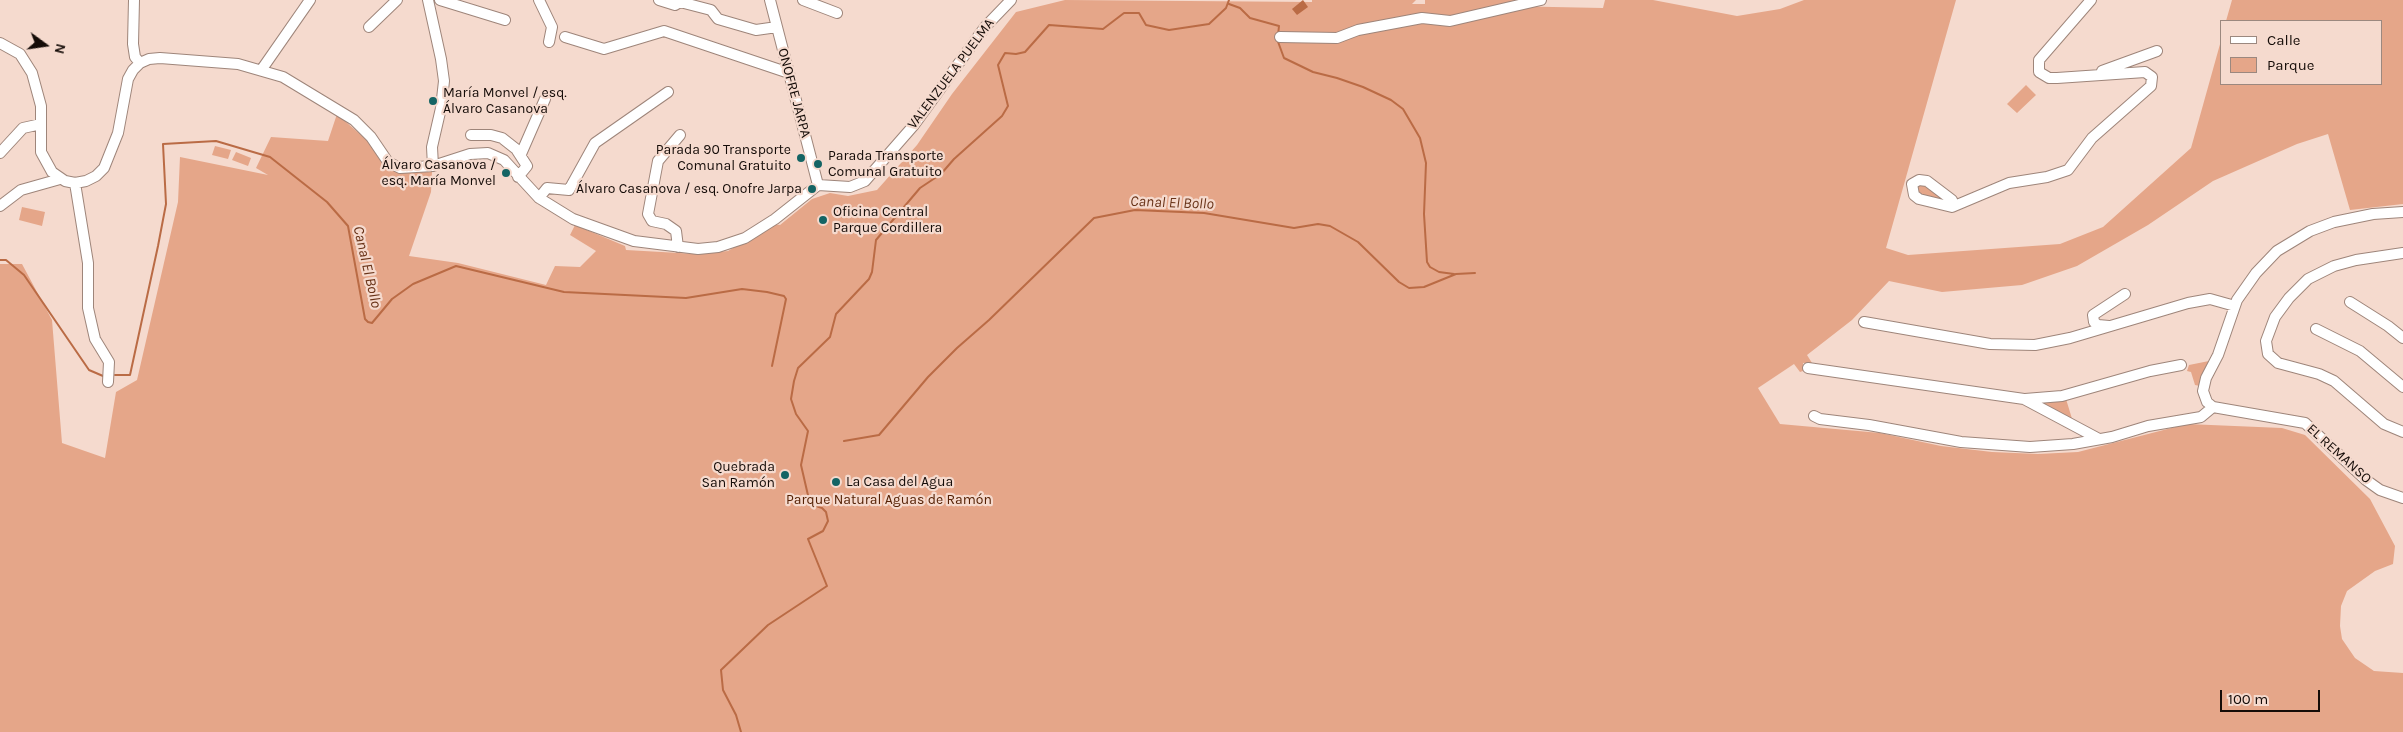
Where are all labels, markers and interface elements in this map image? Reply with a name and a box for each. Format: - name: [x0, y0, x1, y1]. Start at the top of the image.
- street label: VALENZUELA PUELMA: [904, 15, 998, 133]
- north arrow: [20, 20, 70, 70]
- legend: [2220, 20, 2383, 85]
- text: Calle: [2267, 31, 2301, 49]
- text: N: [51, 42, 70, 56]
- street label: ONOFRE JARPA: [774, 46, 814, 140]
- text: Parque: [2267, 56, 2315, 74]
- place label: María Monvel / esq. Álvaro Casanova: [443, 85, 567, 118]
- marker: María Monvel / esq. Álvaro Casanova: [427, 95, 439, 107]
- place label: Parada 90 Transporte Comunal Gratuito: [656, 142, 791, 174]
- place label: Parada Transporte Comunal Gratuito: [828, 148, 943, 180]
- marker: Parada 90 Transporte Comunal Gratuito: [795, 152, 807, 164]
- place label: Álvaro Casanova / esq. María Monvel: [382, 157, 496, 190]
- marker: Parada Transporte Comunal Gratuito: [812, 158, 824, 170]
- marker: Álvaro Casanova / esq. María Monvel: [500, 167, 512, 179]
- place label: Álvaro Casanova / esq. Onofre Jarpa: [576, 181, 802, 197]
- marker: Álvaro Casanova / esq. Onofre Jarpa: [806, 183, 818, 195]
- water label: Canal El Bollo: [1130, 193, 1214, 213]
- place label: Oficina Central Parque Cordillera: [833, 204, 942, 236]
- marker: Oficina Central Parque Cordillera: [817, 214, 829, 226]
- water label: Canal El Bollo: [349, 224, 385, 310]
- street label: EL REMANSO: [2303, 421, 2375, 487]
- place label: Quebrada San Ramón: [702, 459, 775, 492]
- marker: Quebrada San Ramón: [779, 469, 791, 481]
- place label: La Casa del Agua: [846, 474, 953, 490]
- marker: La Casa del Agua: [830, 476, 842, 488]
- park label: Parque Natural Aguas de Ramón: [786, 492, 992, 508]
- scale bar: [2223, 680, 2323, 712]
- text: 100 m: [2228, 690, 2268, 708]

